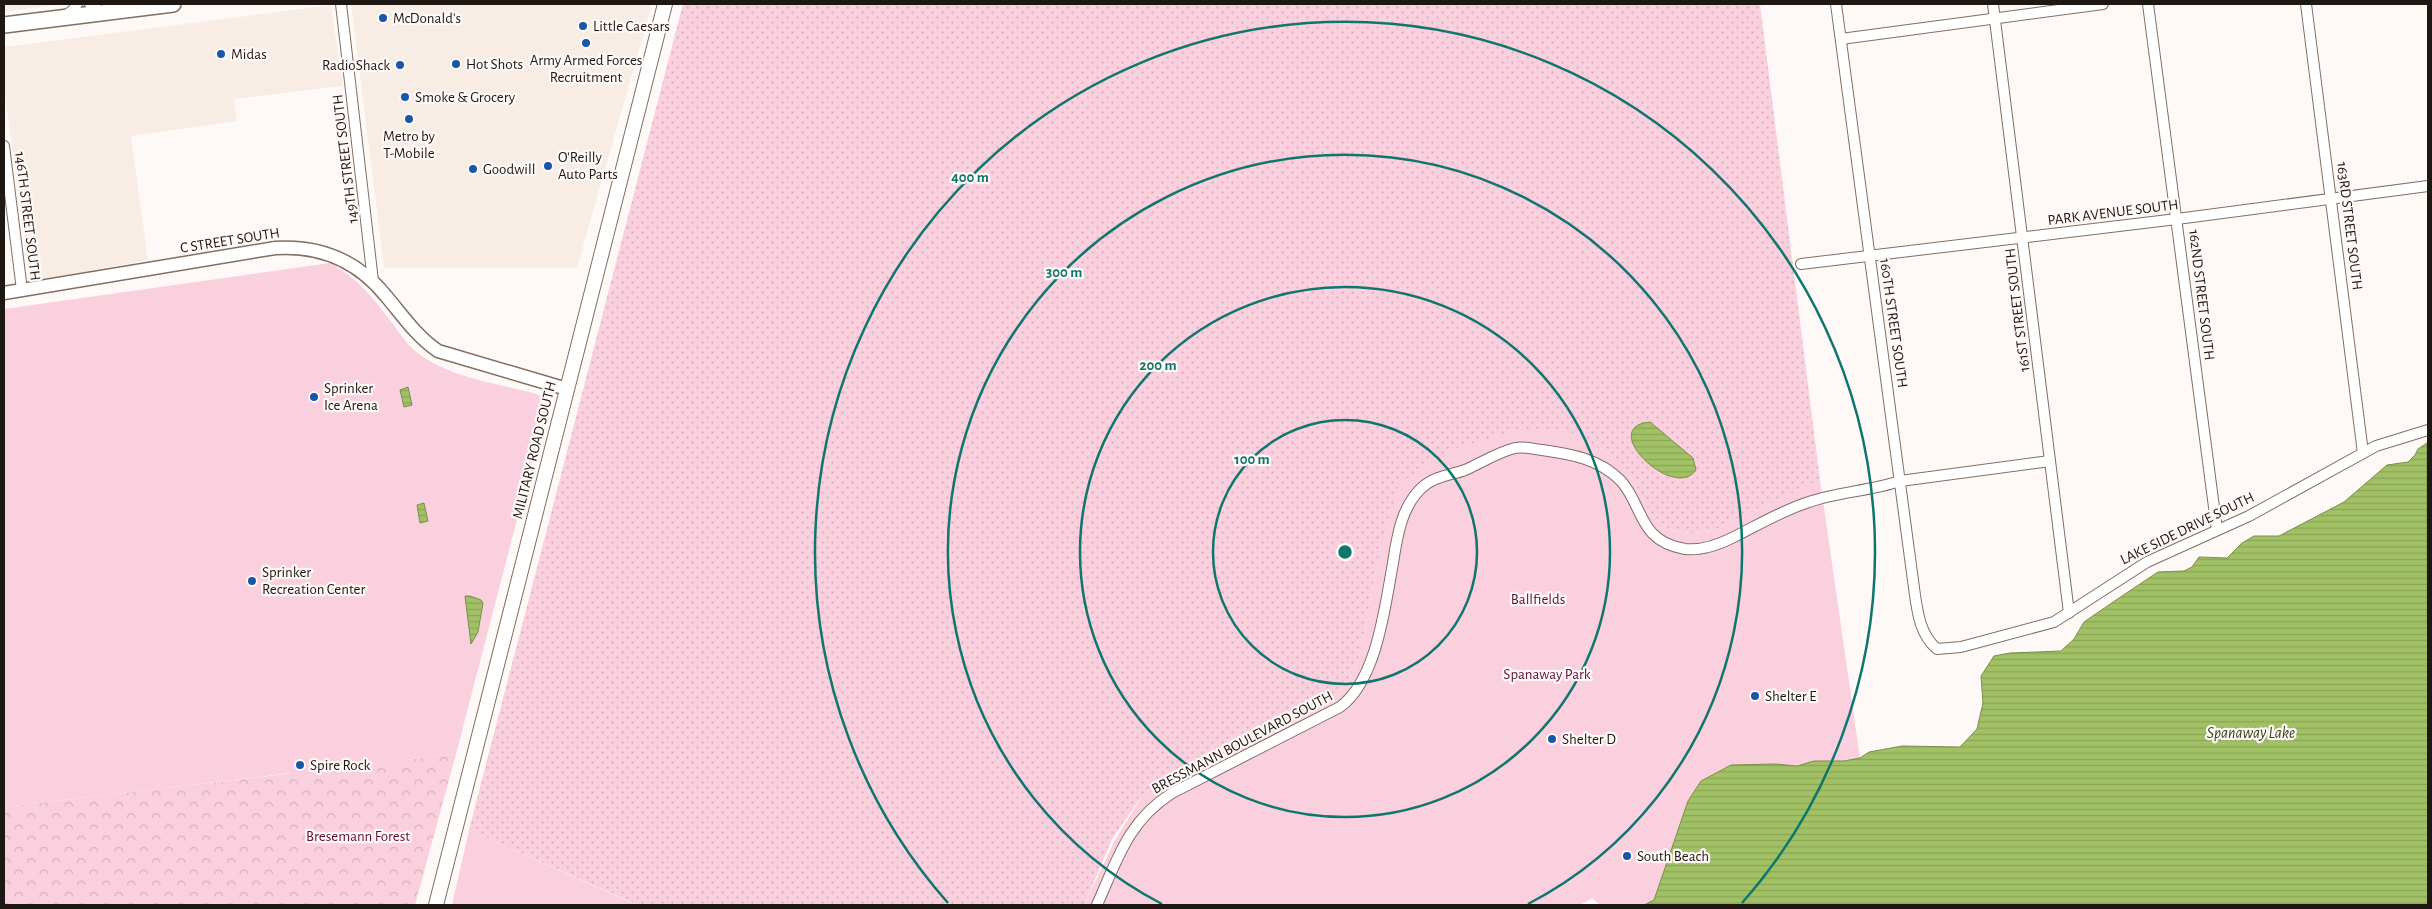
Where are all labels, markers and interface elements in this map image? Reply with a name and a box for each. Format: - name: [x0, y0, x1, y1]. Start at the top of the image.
- place label: McDonald's: [393, 11, 461, 26]
- marker: McDonald's: [377, 12, 389, 24]
- place label: Little Caesars: [593, 19, 670, 34]
- marker: Little Caesars: [577, 20, 589, 32]
- marker: Army Armed Forces Recruitment: [580, 37, 592, 49]
- place label: Midas: [231, 47, 267, 62]
- marker: Midas: [215, 48, 227, 60]
- place label: Army Armed Forces Recruitment: [530, 53, 642, 85]
- place label: Hot Shots: [466, 57, 523, 72]
- place label: RadioShack: [322, 58, 390, 73]
- marker: Hot Shots: [450, 58, 462, 70]
- marker: RadioShack: [394, 59, 406, 71]
- place label: Smoke & Grocery: [415, 90, 516, 105]
- marker: Smoke & Grocery: [399, 91, 411, 103]
- street label: 149TH STREET SOUTH: [330, 94, 361, 224]
- marker: Metro by T-Mobile: [403, 113, 415, 125]
- place label: Metro by T-Mobile: [383, 129, 435, 161]
- place label: O'Reilly Auto Parts: [558, 150, 618, 182]
- street label: 146TH STREET SOUTH: [12, 151, 43, 281]
- marker: O'Reilly Auto Parts: [542, 160, 554, 172]
- street label: 163RD STREET SOUTH: [2334, 161, 2365, 291]
- place label: Goodwill: [483, 162, 535, 177]
- marker: Goodwill: [467, 163, 479, 175]
- text: 400 m: [951, 170, 989, 185]
- street label: PARK AVENUE SOUTH: [2047, 197, 2179, 228]
- street label: C STREET SOUTH: [179, 225, 281, 256]
- street label: 162ND STREET SOUTH: [2186, 229, 2217, 361]
- street label: 161ST STREET SOUTH: [2002, 247, 2033, 373]
- street label: 160TH STREET SOUTH: [1877, 257, 1910, 389]
- text: 300 m: [1046, 265, 1082, 280]
- text: 200 m: [1139, 358, 1177, 373]
- street label: MILITARY ROAD SOUTH: [510, 380, 559, 521]
- place label: Sprinker Ice Arena: [324, 381, 378, 413]
- marker: Sprinker Ice Arena: [308, 391, 320, 403]
- text: 100 m: [1234, 452, 1270, 467]
- street label: LAKE SIDE DRIVE SOUTH: [2118, 490, 2257, 567]
- centre of rings: [1336, 543, 1354, 561]
- place label: Sprinker Recreation Center: [262, 565, 366, 597]
- marker: Sprinker Recreation Center: [246, 575, 258, 587]
- park label: Ballfields: [1511, 592, 1565, 607]
- park label: Spanaway Park: [1503, 667, 1591, 682]
- street label: BRESSMANN BOULEVARD SOUTH: [1149, 688, 1335, 797]
- place label: Shelter E: [1765, 689, 1816, 704]
- marker: Shelter E: [1749, 690, 1761, 702]
- water label: Spanaway Lake: [2207, 725, 2295, 742]
- place label: Shelter D: [1562, 732, 1616, 747]
- marker: Shelter D: [1546, 733, 1558, 745]
- place label: Spire Rock: [310, 758, 370, 773]
- marker: Spire Rock: [294, 759, 306, 771]
- park label: Bresemann Forest: [306, 829, 410, 844]
- place label: South Beach: [1637, 849, 1709, 864]
- marker: South Beach: [1621, 850, 1633, 862]

